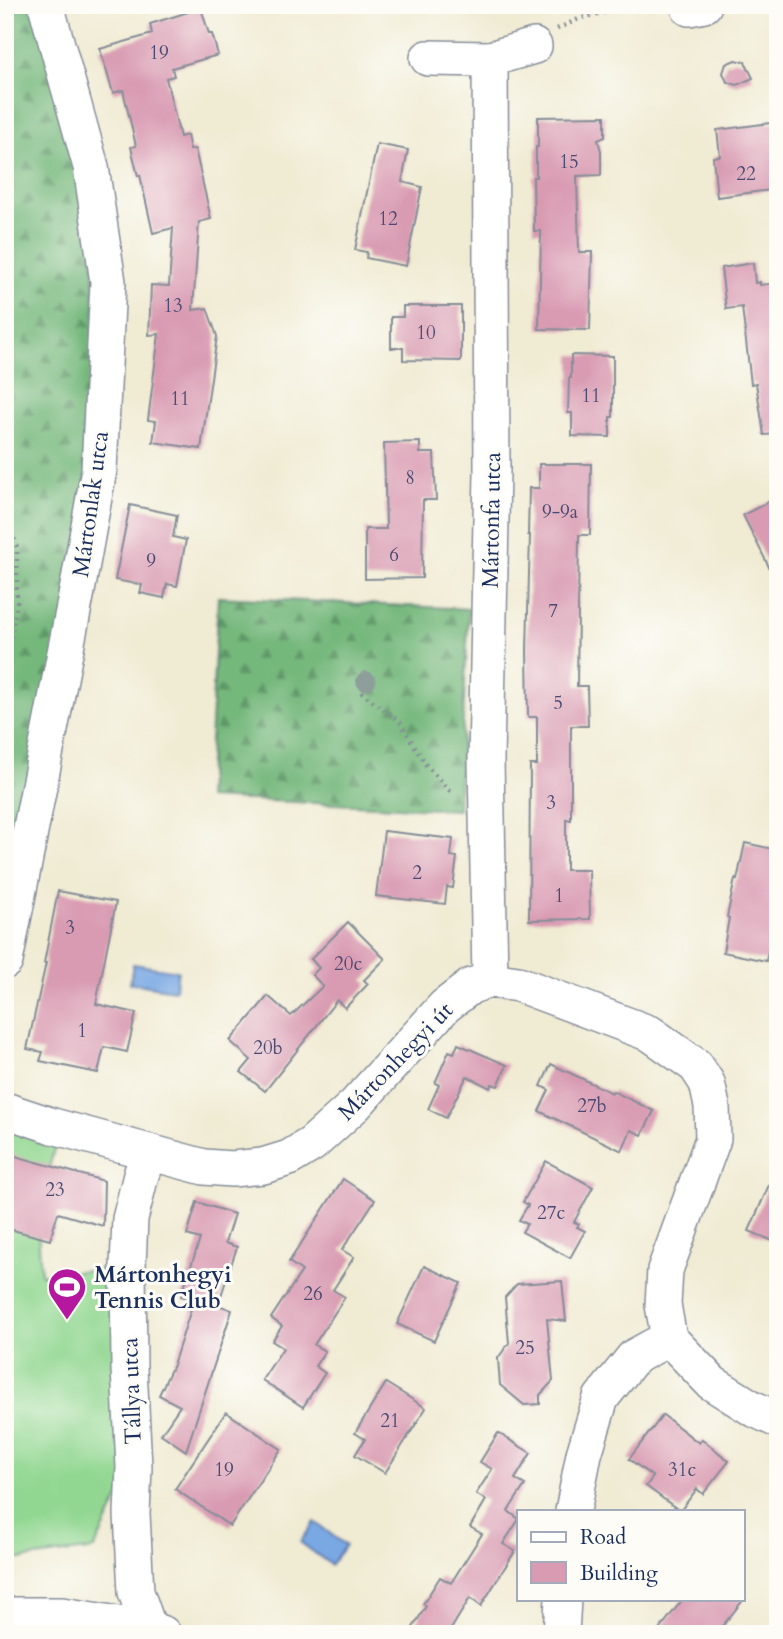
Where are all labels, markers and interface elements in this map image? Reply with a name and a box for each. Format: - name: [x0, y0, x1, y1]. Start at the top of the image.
- house number: 19: [149, 40, 169, 66]
- house number: 15: [559, 149, 579, 175]
- house number: 22: [736, 161, 756, 187]
- house number: 12: [378, 206, 398, 232]
- house number: 13: [163, 293, 183, 319]
- house number: 10: [416, 320, 436, 346]
- house number: 11: [581, 383, 601, 409]
- house number: 11: [170, 386, 190, 412]
- street label: Mártonlak utca: [65, 429, 116, 579]
- street label: Mártonfa utca: [475, 452, 508, 588]
- house number: 8: [405, 465, 415, 491]
- house number: 9-9a: [542, 499, 578, 525]
- house number: 6: [389, 542, 399, 568]
- house number: 9: [146, 548, 156, 574]
- house number: 7: [548, 598, 558, 624]
- house number: 5: [553, 690, 563, 716]
- house number: 3: [546, 790, 556, 816]
- house number: 2: [412, 860, 422, 886]
- house number: 1: [554, 883, 564, 909]
- house number: 3: [65, 915, 75, 941]
- house number: 20c: [334, 951, 362, 977]
- street label: Mártonhegyi út: [331, 995, 460, 1127]
- house number: 1: [77, 1018, 87, 1044]
- house number: 20b: [253, 1035, 283, 1061]
- house number: 27b: [577, 1093, 607, 1119]
- house number: 23: [45, 1177, 65, 1203]
- house number: 27c: [537, 1200, 565, 1226]
- place label: Mártonhegyi Tennis Club: [94, 1259, 232, 1316]
- sports icon: Mártonhegyi Tennis Club: [46, 1266, 88, 1321]
- house number: 26: [303, 1281, 323, 1307]
- house number: 25: [515, 1335, 535, 1361]
- street label: Tállya utca: [114, 1337, 149, 1445]
- house number: 21: [380, 1408, 400, 1434]
- house number: 19: [214, 1457, 234, 1483]
- house number: 31c: [668, 1457, 696, 1483]
- legend: [517, 1510, 744, 1600]
- text: Road: [580, 1523, 626, 1552]
- text: Building: [580, 1559, 658, 1588]

